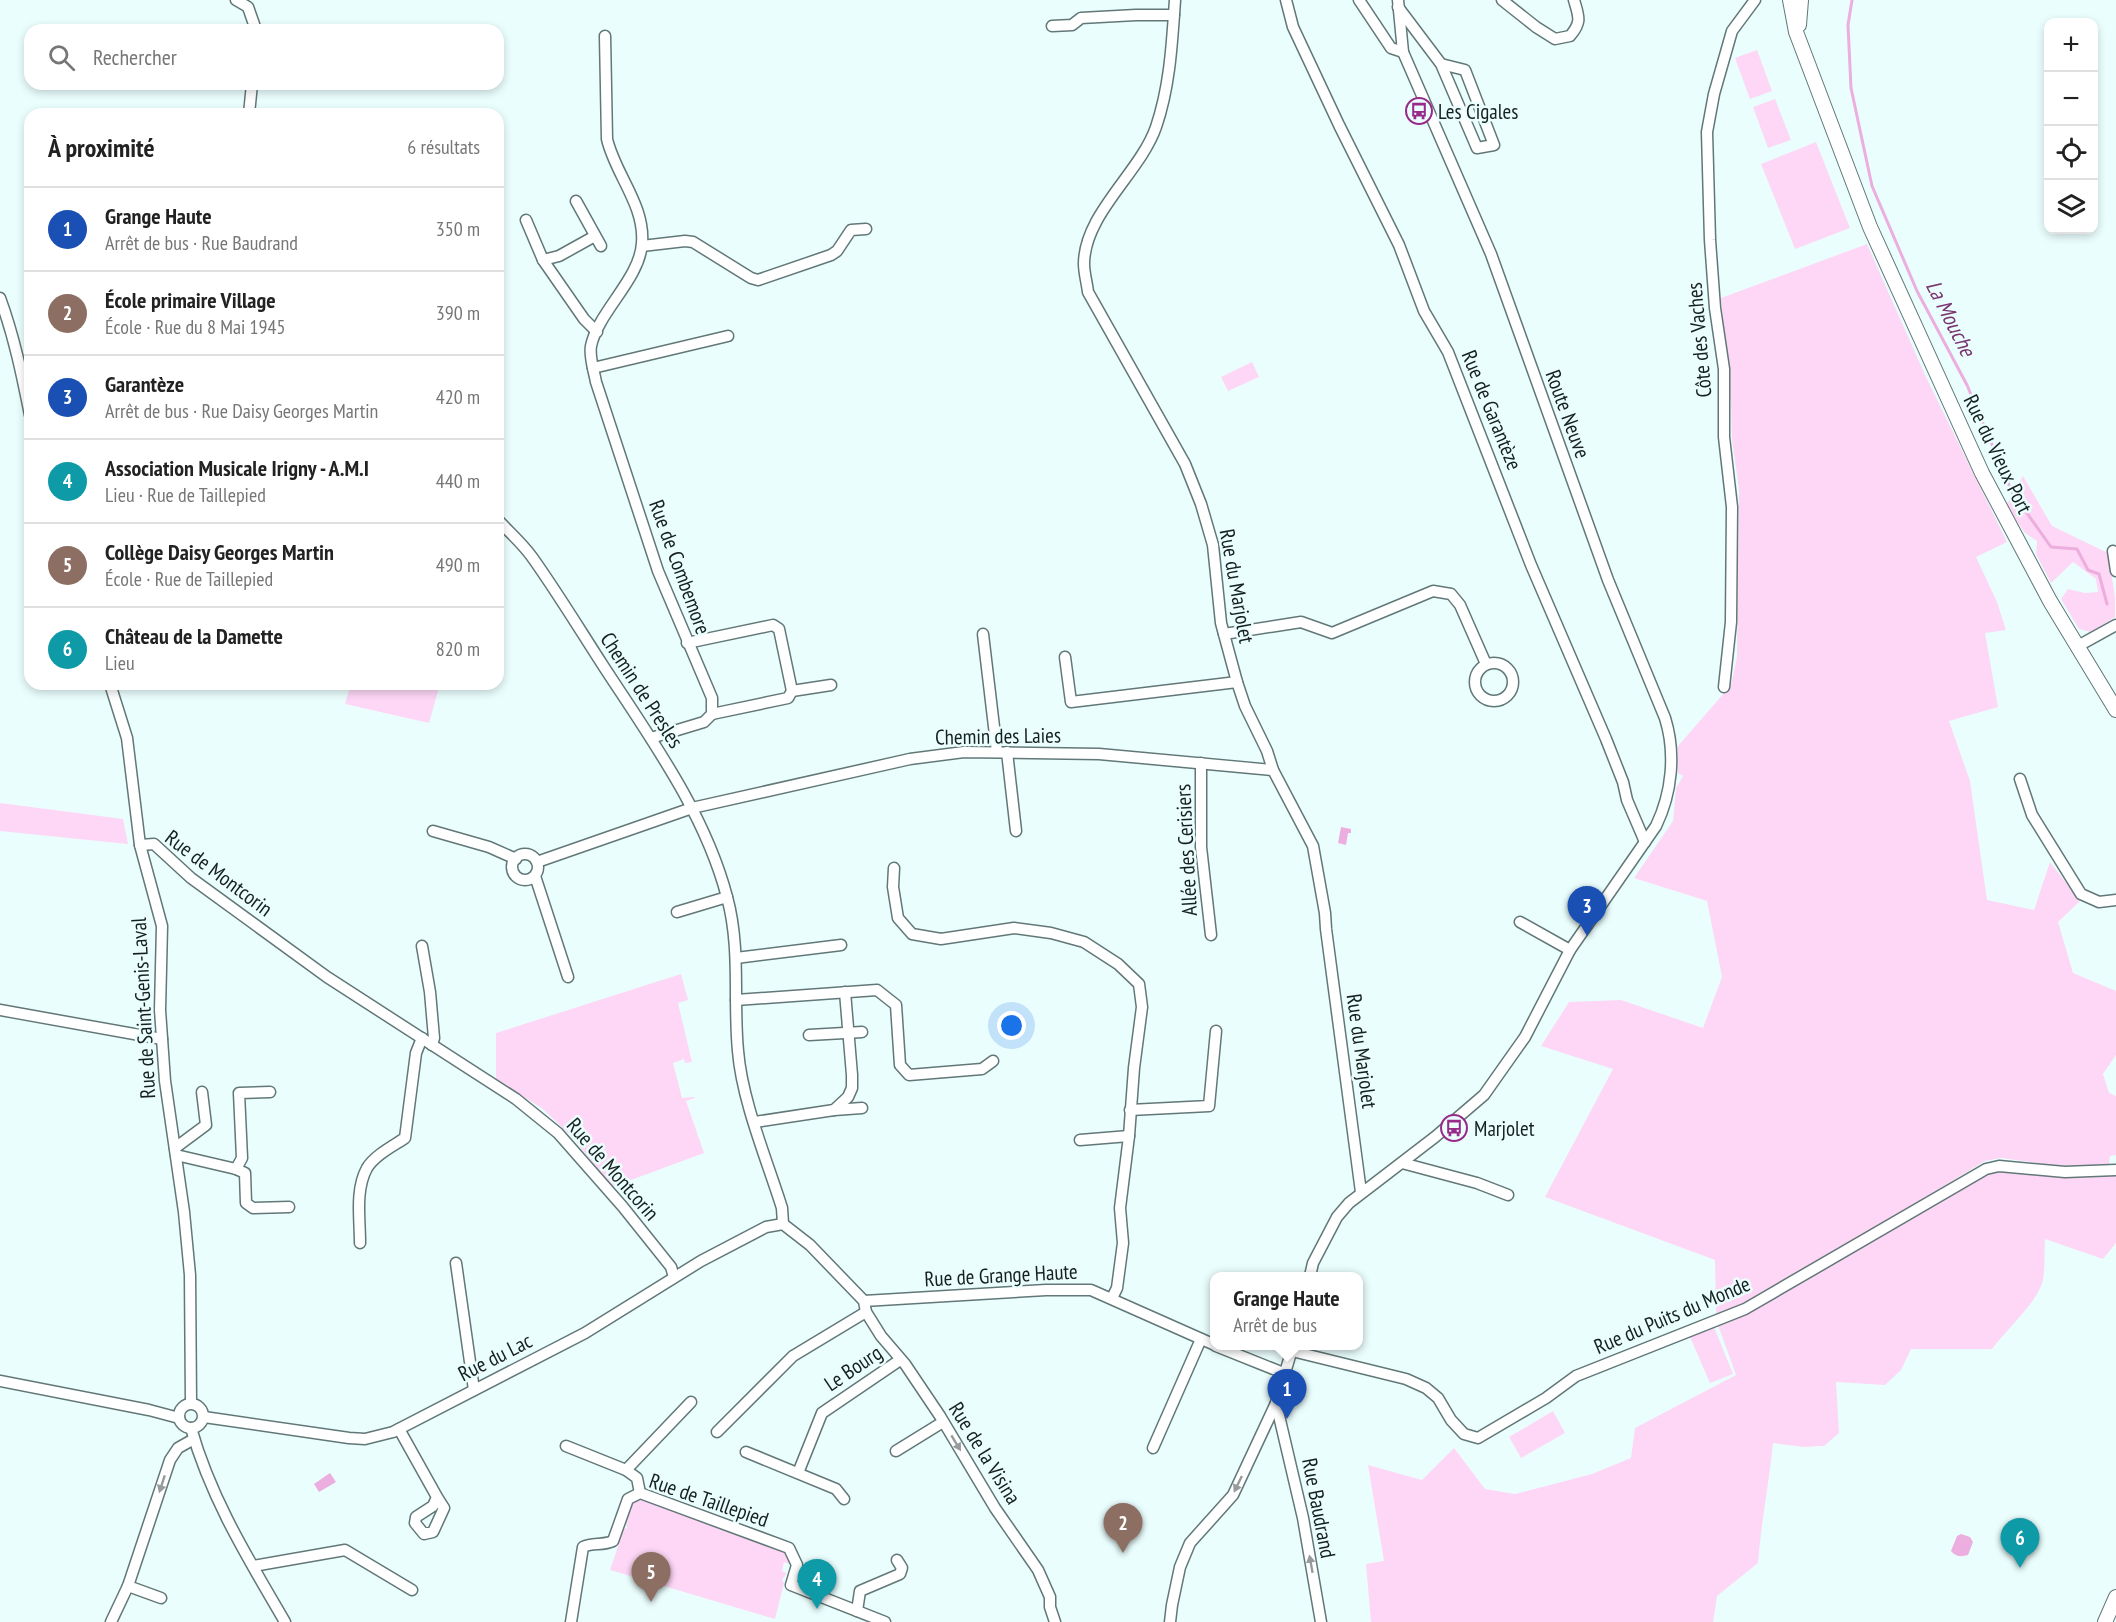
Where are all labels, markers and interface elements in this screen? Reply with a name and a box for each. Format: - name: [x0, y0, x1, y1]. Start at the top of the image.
- map controls: [2044, 18, 2098, 234]
- button: +: [2044, 18, 2098, 72]
- search box: [24, 24, 504, 90]
- icon: search: [45, 41, 78, 74]
- text: Rechercher: [93, 43, 177, 71]
- button: −: [2044, 72, 2098, 126]
- bus stop icon: Les Cigales: [1404, 96, 1434, 126]
- place label: Les Cigales: [1438, 98, 1518, 125]
- button: locate: [2044, 126, 2098, 180]
- text: À proximité: [48, 131, 155, 164]
- text: 6 résultats: [407, 134, 480, 160]
- button: layers: [2044, 180, 2098, 234]
- text: Grange Haute: [105, 202, 212, 230]
- text: 1: [63, 216, 72, 242]
- text: 350 m: [436, 216, 480, 242]
- text: Arrêt de bus · Rue Baudrand: [105, 230, 298, 256]
- water label: La Mouche: [1920, 275, 1983, 363]
- street label: Côte des Vaches: [1681, 281, 1717, 399]
- text: École primaire Village: [105, 286, 276, 314]
- text: 2: [63, 300, 72, 326]
- text: 390 m: [436, 300, 480, 326]
- text: École · Rue du 8 Mai 1945: [105, 314, 286, 340]
- street label: Rue de Garantèze: [1456, 346, 1528, 474]
- street label: Route Neuve: [1540, 366, 1596, 462]
- text: Garantèze: [105, 370, 184, 398]
- text: 3: [63, 384, 72, 410]
- text: 420 m: [436, 384, 480, 410]
- street label: Rue du Vieux Port: [1958, 390, 2039, 518]
- text: Arrêt de bus · Rue Daisy Georges Martin: [105, 398, 378, 424]
- text: Association Musicale Irigny - A.M.I: [105, 454, 369, 482]
- text: 4: [63, 468, 72, 494]
- text: 440 m: [436, 468, 480, 494]
- text: Lieu · Rue de Taillepied: [105, 482, 266, 508]
- street label: Rue de Combemore: [643, 496, 717, 638]
- street label: Rue du Marjolet: [1214, 527, 1260, 645]
- text: Collège Daisy Georges Martin: [105, 538, 334, 566]
- text: 5: [63, 552, 72, 578]
- text: 490 m: [436, 552, 480, 578]
- text: École · Rue de Taillepied: [105, 566, 273, 592]
- text: Château de la Damette: [105, 622, 283, 650]
- street label: Chemin de Presles: [595, 627, 689, 753]
- text: 6: [63, 636, 72, 662]
- text: 820 m: [436, 636, 480, 662]
- text: Lieu: [105, 650, 135, 676]
- street label: Chemin des Laies: [935, 721, 1061, 751]
- street label: Allée des Cerisiers: [1169, 783, 1203, 917]
- street label: Rue de Montcorin: [160, 824, 278, 922]
- pin: 3: [1568, 886, 1606, 936]
- street label: Rue de Saint-Genis-Laval: [125, 917, 161, 1099]
- street label: Rue du Marjolet: [1341, 992, 1383, 1110]
- your location: [997, 1011, 1026, 1040]
- street label: Rue de Montcorin: [561, 1112, 665, 1226]
- bus stop icon: Marjolet: [1439, 1113, 1469, 1143]
- place label: Marjolet: [1474, 1115, 1535, 1142]
- street label: Rue de Grange Haute: [924, 1258, 1078, 1292]
- street label: Rue du Puits du Monde: [1590, 1270, 1754, 1360]
- popup: [1210, 1272, 1363, 1350]
- text: Grange Haute: [1233, 1284, 1340, 1312]
- text: Arrêt de bus: [1233, 1312, 1317, 1338]
- street label: Rue du Lac: [454, 1327, 537, 1387]
- street label: Le Bourg: [819, 1339, 887, 1397]
- pin: 1: [1268, 1370, 1306, 1419]
- street label: Rue de la Visina: [943, 1397, 1027, 1509]
- one-way arrow: [951, 1435, 962, 1451]
- street label: Rue Baudrand: [1296, 1456, 1342, 1560]
- street label: Rue de Taillepied: [646, 1467, 772, 1533]
- one-way arrow: [156, 1475, 166, 1493]
- one-way arrow: [1234, 1475, 1243, 1492]
- pin: 2: [1104, 1504, 1142, 1553]
- pin: 6: [2000, 1518, 2040, 1568]
- pin: 5: [632, 1552, 670, 1602]
- one-way arrow: [1306, 1555, 1315, 1574]
- pin: 4: [798, 1560, 836, 1609]

